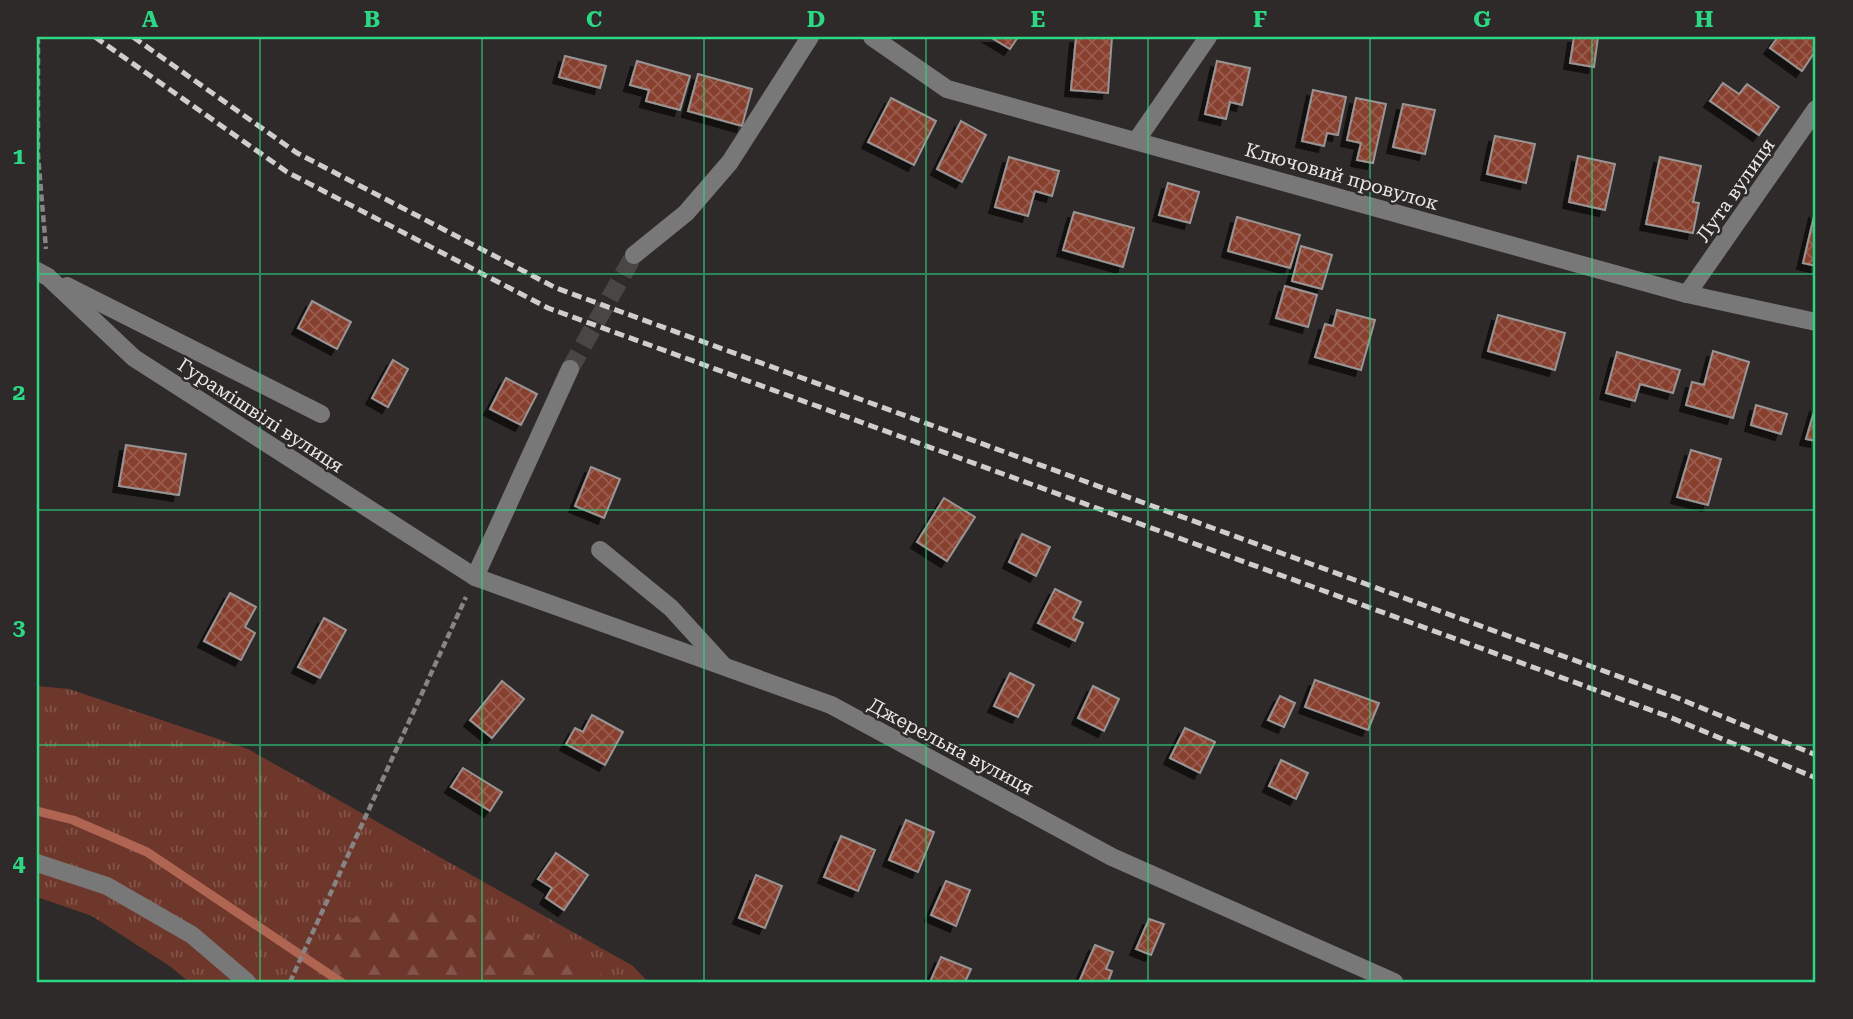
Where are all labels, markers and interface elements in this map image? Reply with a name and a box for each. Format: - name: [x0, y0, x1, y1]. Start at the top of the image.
- text: A: [142, 6, 159, 33]
- text: B: [364, 6, 380, 33]
- text: C: [586, 6, 602, 33]
- text: D: [807, 6, 825, 33]
- text: E: [1031, 6, 1045, 33]
- text: F: [1253, 6, 1267, 33]
- text: G: [1473, 6, 1491, 33]
- text: H: [1695, 6, 1714, 33]
- street label: Лута вулиця: [1691, 134, 1780, 246]
- street label: Ключовий провулок: [1242, 138, 1441, 215]
- text: 1: [13, 143, 26, 170]
- street label: Гурамішвілі вулиця: [173, 353, 348, 478]
- text: 2: [13, 379, 25, 406]
- text: 3: [13, 614, 26, 641]
- street label: Джерельна вулиця: [864, 693, 1038, 800]
- text: 4: [13, 850, 26, 877]

